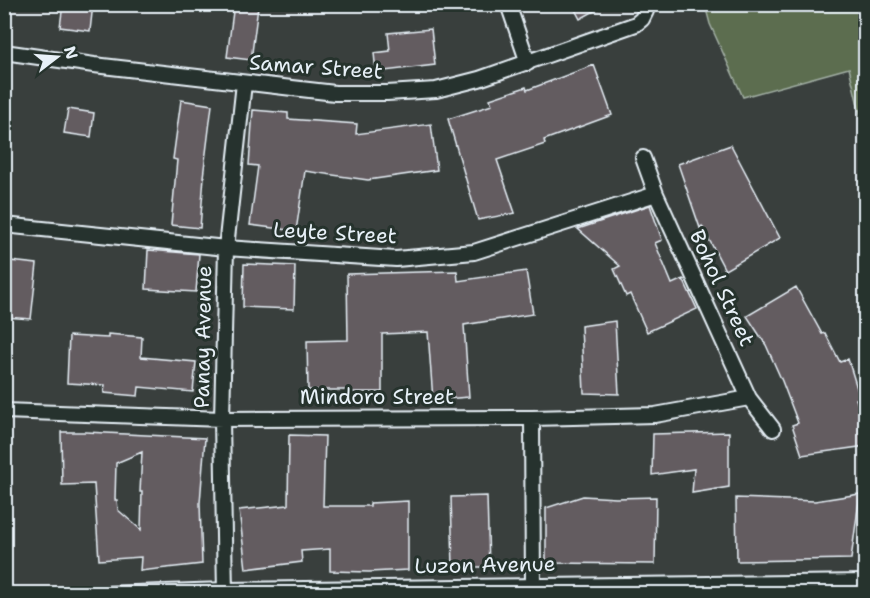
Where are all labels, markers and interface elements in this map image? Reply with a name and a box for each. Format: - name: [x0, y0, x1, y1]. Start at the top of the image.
- north arrow: [27, 27, 87, 87]
- text: N: [59, 44, 83, 62]
- street label: Samar Street: [248, 48, 384, 86]
- street label: Leyte Street: [272, 216, 398, 250]
- street label: Bohol Street: [683, 225, 761, 351]
- street label: Panay Avenue: [188, 265, 218, 409]
- street label: Mindoro Street: [300, 383, 454, 411]
- street label: Luzon Avenue: [414, 550, 556, 580]

